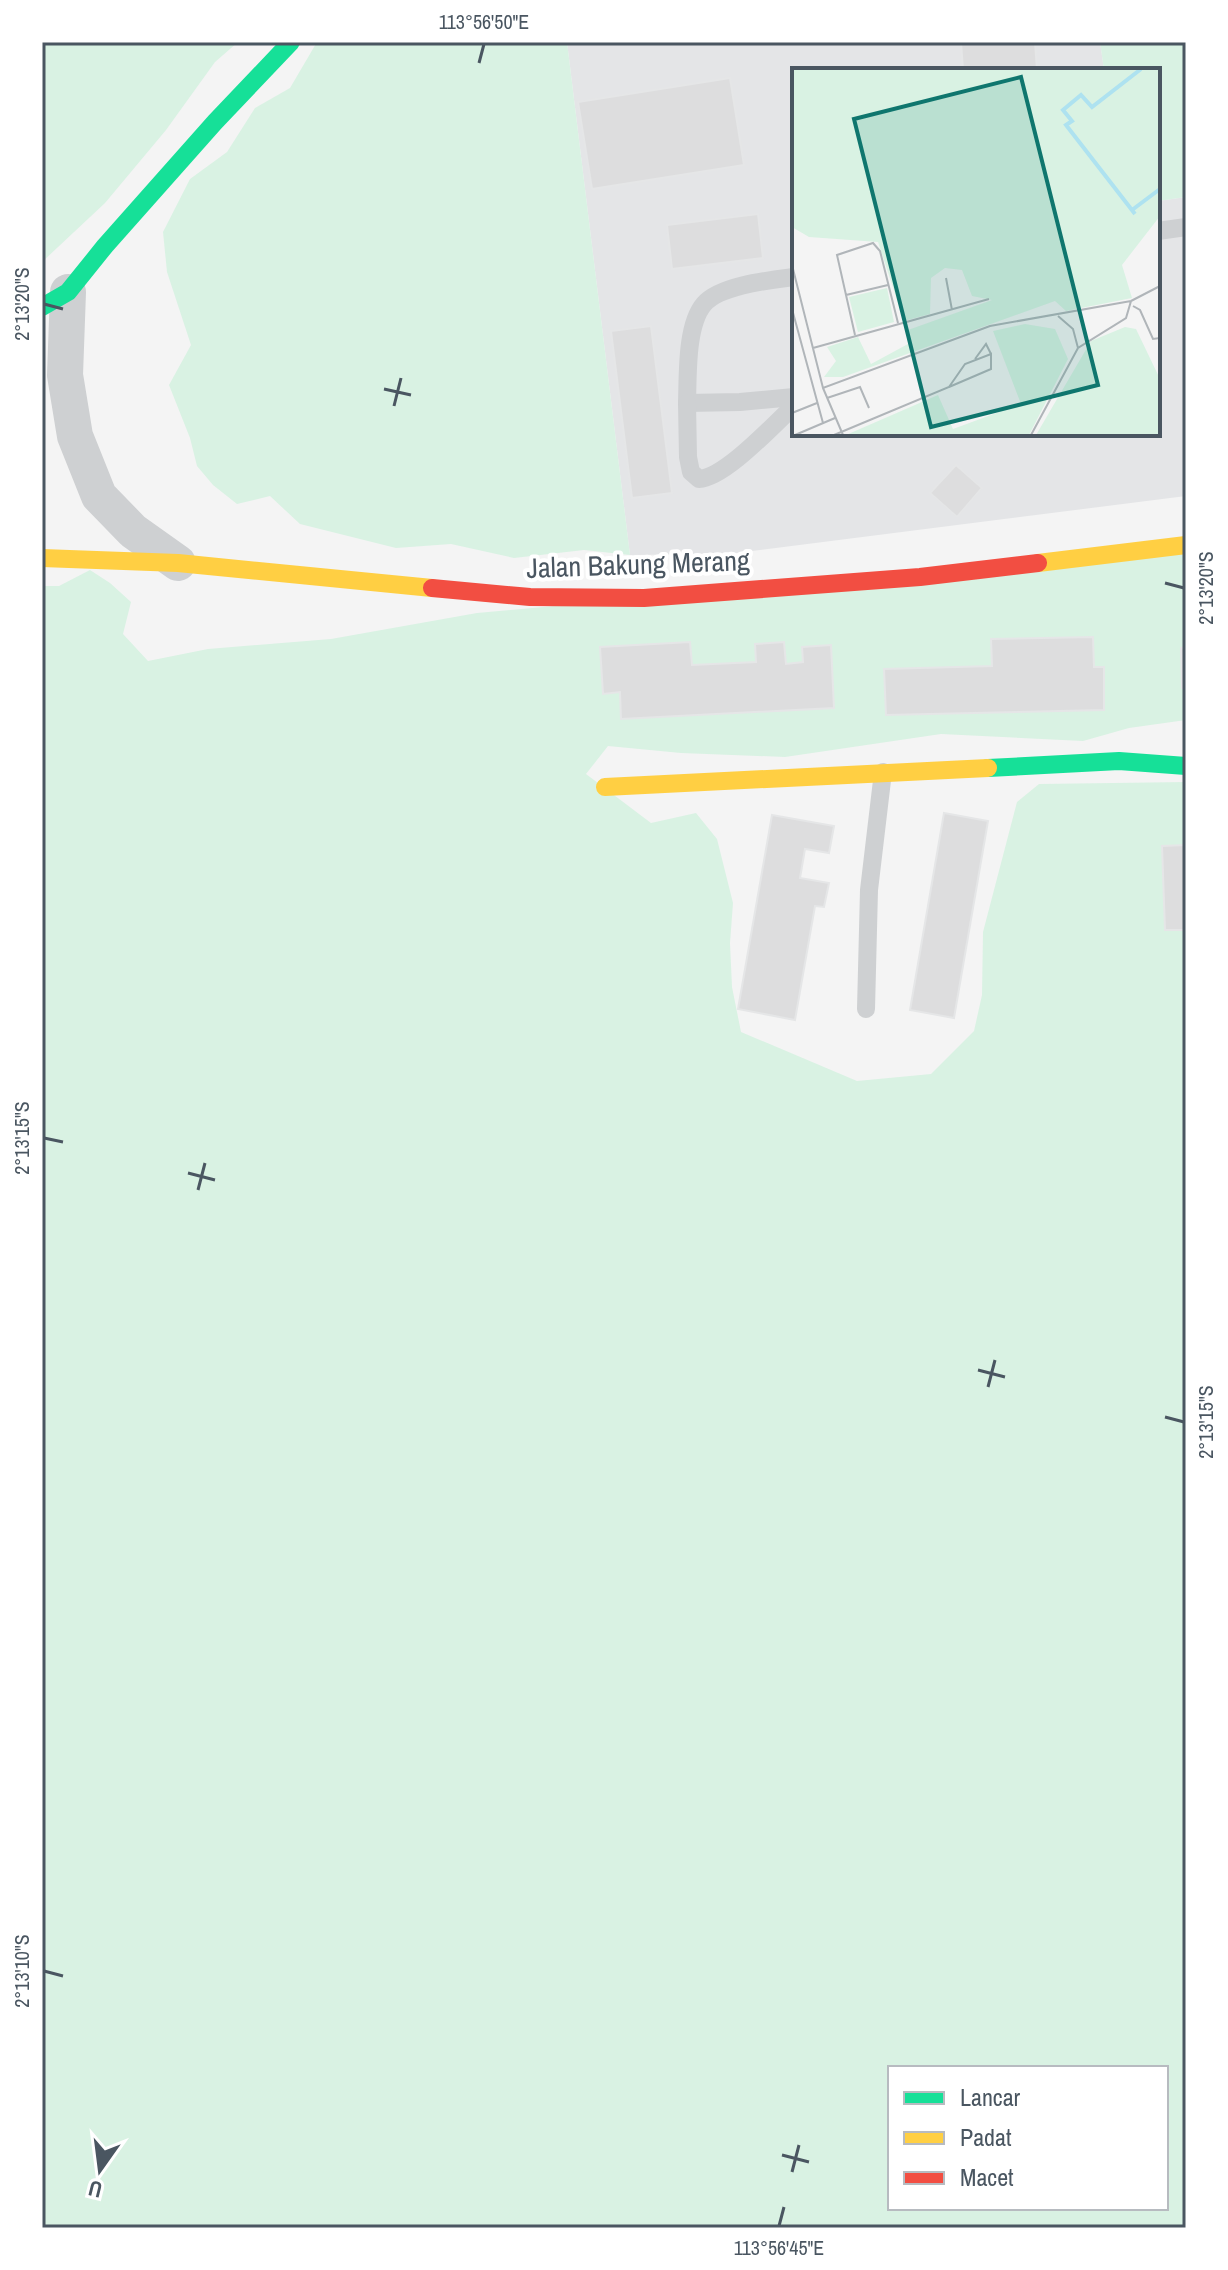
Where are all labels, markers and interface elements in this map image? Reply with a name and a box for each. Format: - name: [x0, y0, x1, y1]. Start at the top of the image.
- text: 113°56'50"E: [439, 8, 529, 35]
- inset map: [792, 68, 1160, 436]
- text: 2°13'20"S: [8, 267, 35, 341]
- street label: Jalan Bakung Merang: [526, 541, 751, 587]
- text: 2°13'20"S: [1192, 551, 1219, 625]
- text: 2°13'15"S: [8, 1101, 35, 1175]
- text: 2°13'15"S: [1192, 1385, 1219, 1459]
- text: 2°13'10"S: [8, 1934, 35, 2008]
- legend: [888, 2066, 1168, 2210]
- text: Lancar: [960, 2081, 1021, 2113]
- text: Padat: [960, 2121, 1012, 2153]
- north arrow: [60, 2130, 140, 2210]
- text: Macet: [960, 2161, 1014, 2193]
- text: U: [85, 2173, 105, 2206]
- text: 113°56'45"E: [734, 2234, 824, 2261]

